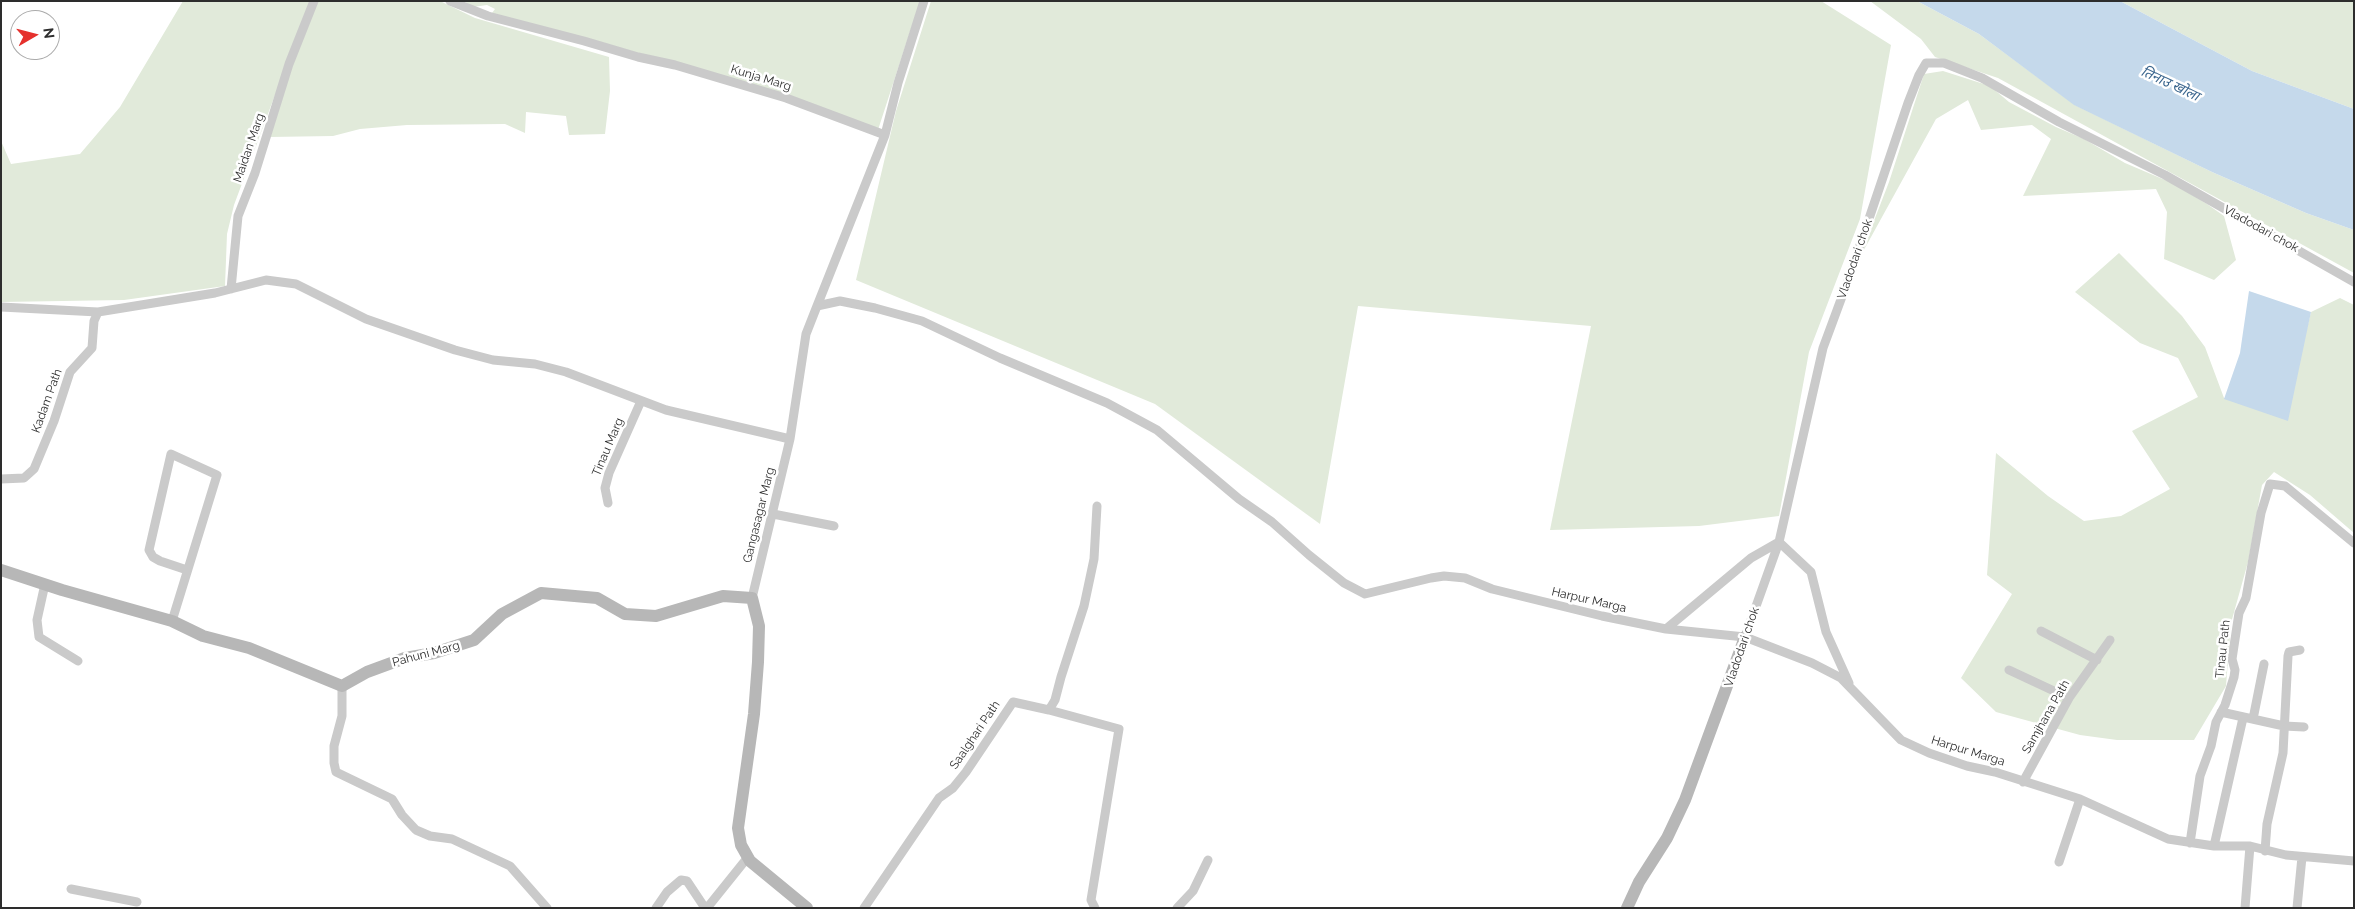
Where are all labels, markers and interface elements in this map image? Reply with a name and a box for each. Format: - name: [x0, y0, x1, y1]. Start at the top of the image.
- north arrow: [10, 10, 60, 60]
- text: N: [40, 27, 58, 39]
- street label: Kunja Marg: [729, 62, 793, 94]
- water label: तिनाउ खोला: [2138, 63, 2202, 105]
- street label: Maidan Marg: [230, 112, 268, 184]
- street label: Vladodari chok: [2221, 202, 2301, 256]
- street label: Vladodari chok: [1835, 217, 1875, 301]
- street label: Kadam Path: [29, 367, 65, 435]
- street label: Tinau Marg: [589, 416, 627, 478]
- street label: Gangasagar Marg: [740, 466, 778, 564]
- street label: Harpur Marga: [1550, 584, 1628, 616]
- street label: Vladodari chok: [1722, 605, 1762, 689]
- street label: Tinau Path: [2213, 619, 2233, 679]
- street label: Pahuni Marg: [391, 638, 461, 670]
- street label: Samjhana Path: [2019, 678, 2073, 756]
- street label: Saalghari Path: [947, 698, 1003, 772]
- street label: Harpur Marga: [1929, 733, 2007, 769]

